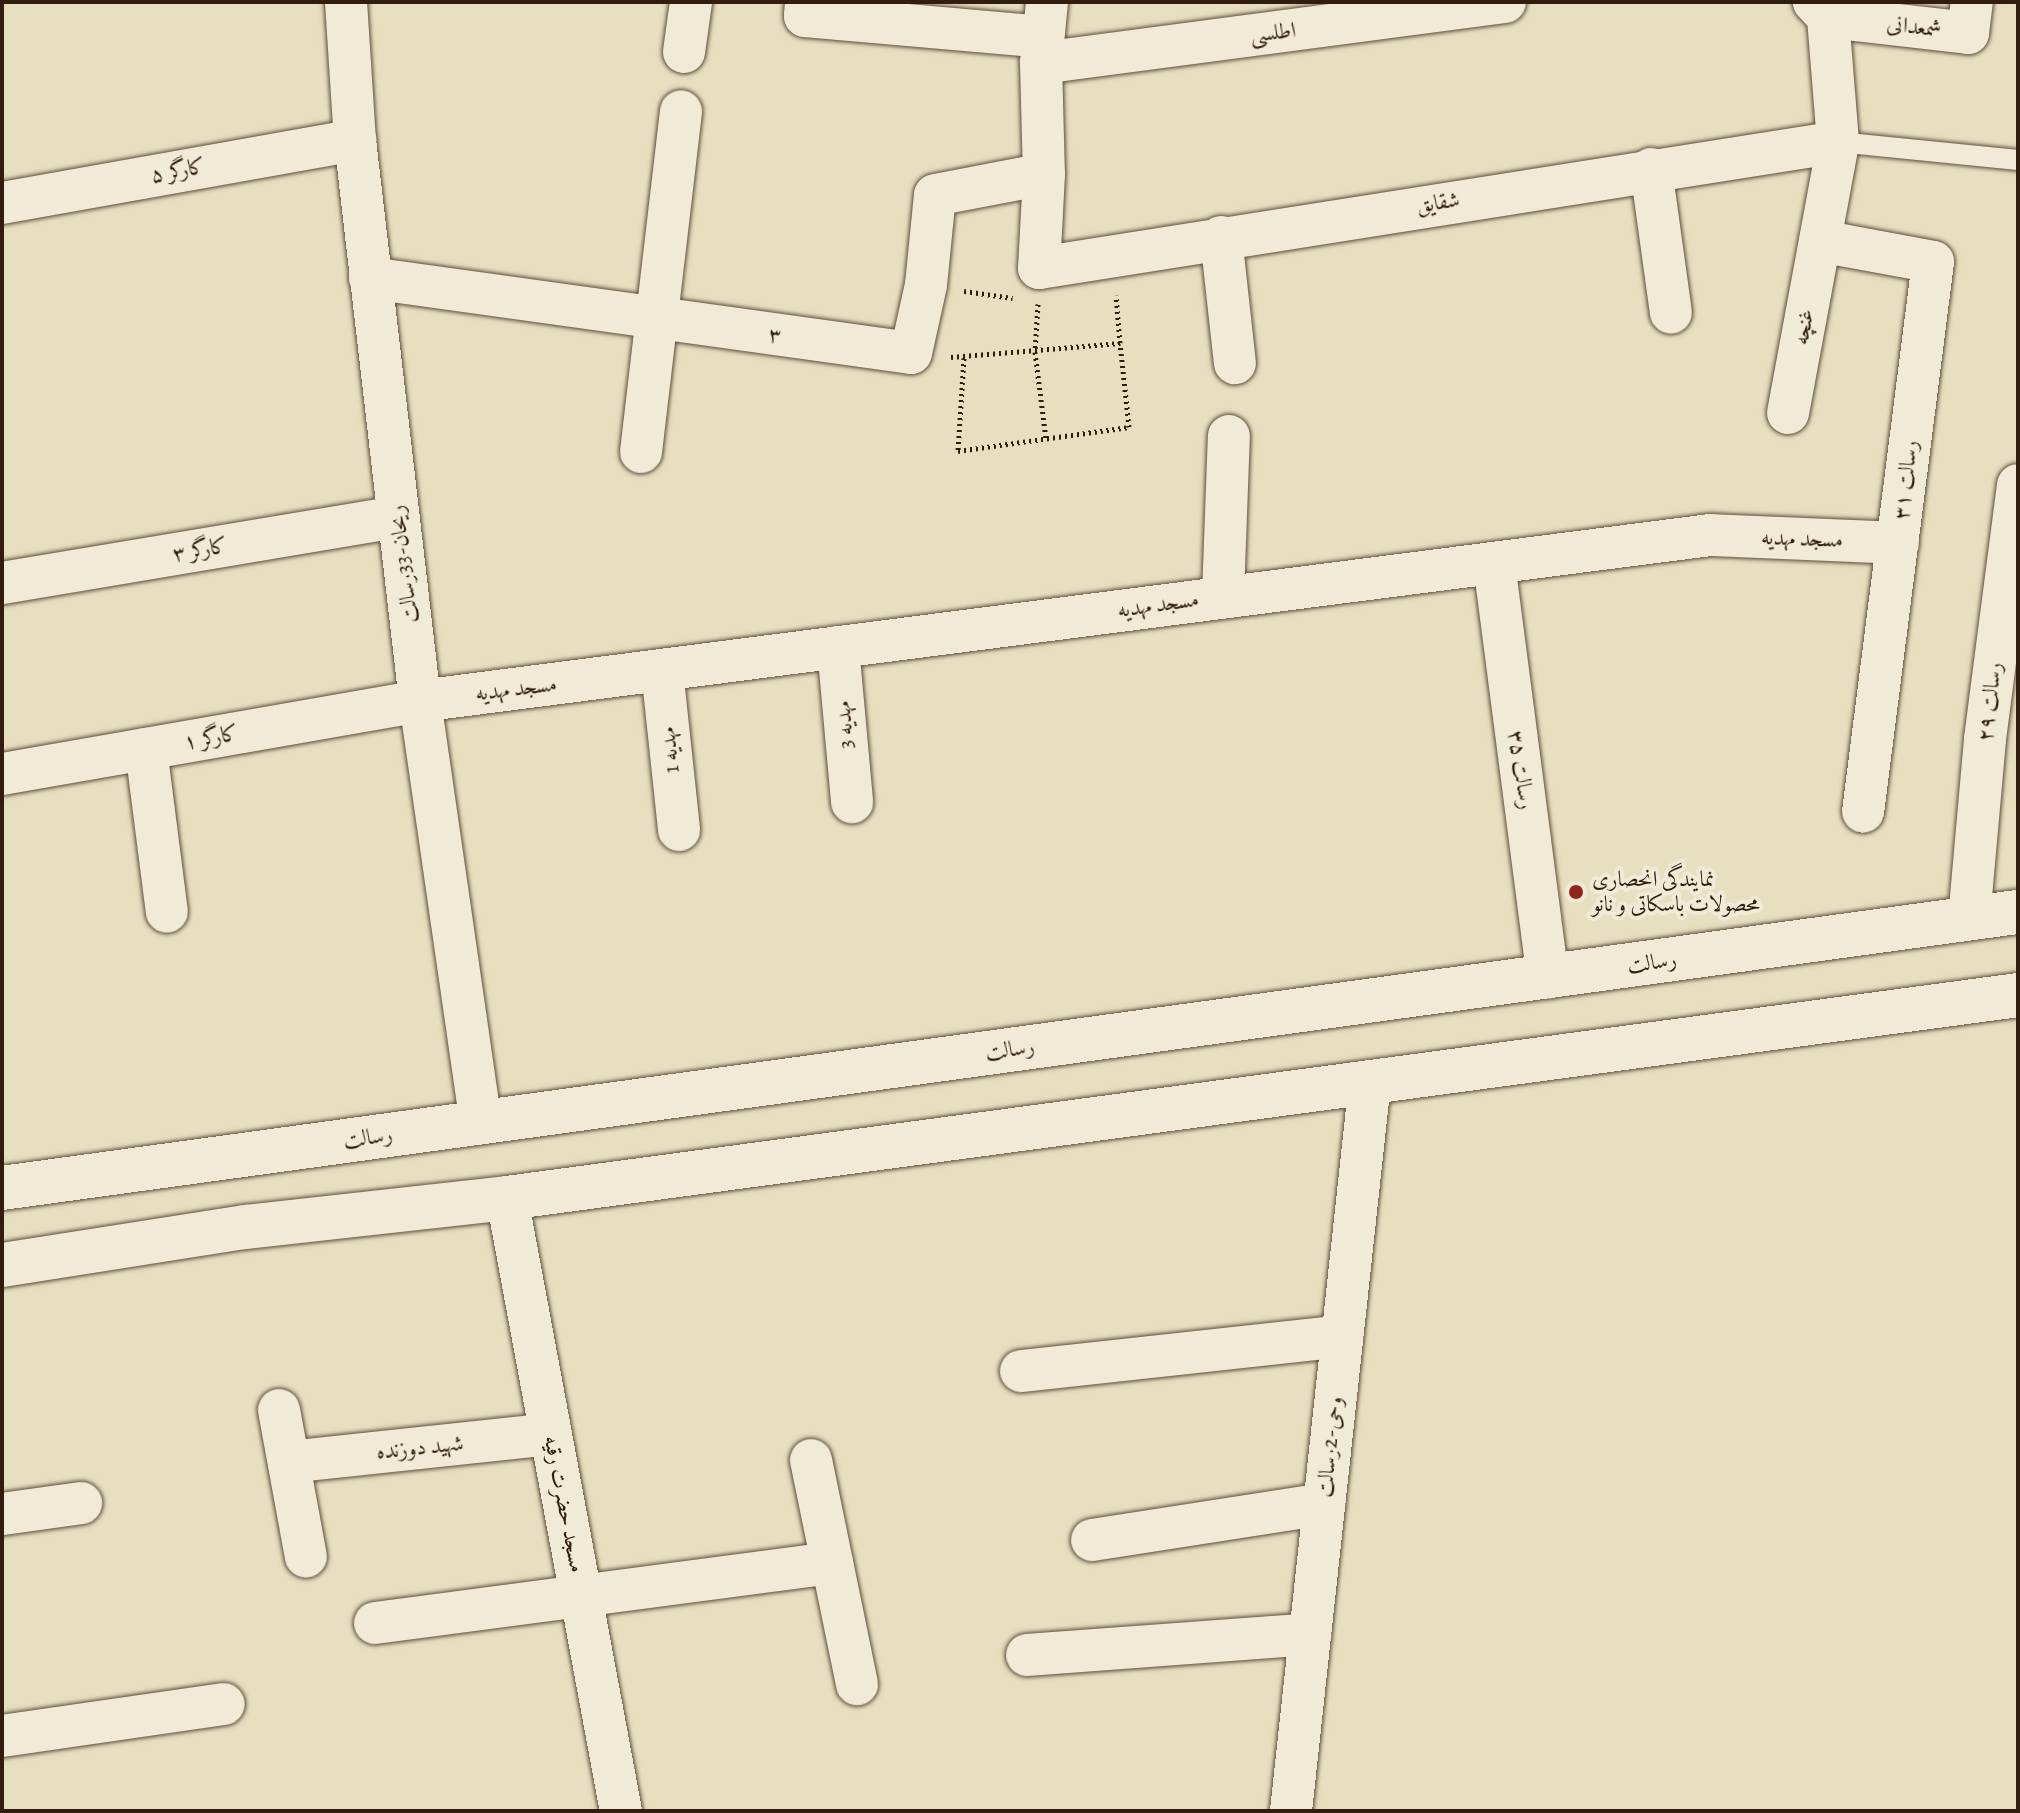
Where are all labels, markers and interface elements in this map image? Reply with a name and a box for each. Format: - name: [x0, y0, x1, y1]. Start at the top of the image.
- street label: شمعدانی: [1885, 11, 1943, 43]
- street label: اطلسی: [1249, 17, 1297, 49]
- street label: کارگر ۵: [149, 153, 207, 189]
- street label: شقایق: [1415, 187, 1461, 219]
- street label: غنچه: [1788, 307, 1820, 347]
- street label: ۳: [767, 321, 783, 349]
- street label: رسالت ۳۱: [1888, 439, 1924, 521]
- street label: ریحان-33رسالت: [384, 504, 424, 624]
- street label: مسجد مهدیه: [1761, 524, 1843, 554]
- street label: کارگر ۳: [171, 533, 229, 567]
- street label: مسجد مهدیه: [1116, 586, 1200, 624]
- street label: رسالت ۲۹: [1972, 661, 2008, 743]
- street label: مسجد مهدیه: [474, 671, 558, 707]
- street label: مهدیه 3: [830, 700, 860, 750]
- street label: کارگر ۱: [182, 720, 240, 756]
- street label: مهدیه 1: [654, 726, 686, 774]
- street label: رسالت ۳۵: [1502, 729, 1540, 811]
- place label: نمایندگی انحصاری محصولات باسکاتی و نانو: [1592, 866, 1760, 918]
- marker: نمایندگی انحصاری محصولات باسکاتی و نانو: [1567, 883, 1585, 901]
- street label: رسالت: [1626, 946, 1678, 980]
- street label: رسالت: [984, 1033, 1036, 1067]
- street label: رسالت: [342, 1121, 394, 1155]
- street label: وحی-2رسالت: [1312, 1395, 1348, 1499]
- street label: شهید دوزنده: [375, 1430, 465, 1466]
- street label: مسجد حضرت رقیه: [538, 1433, 590, 1575]

